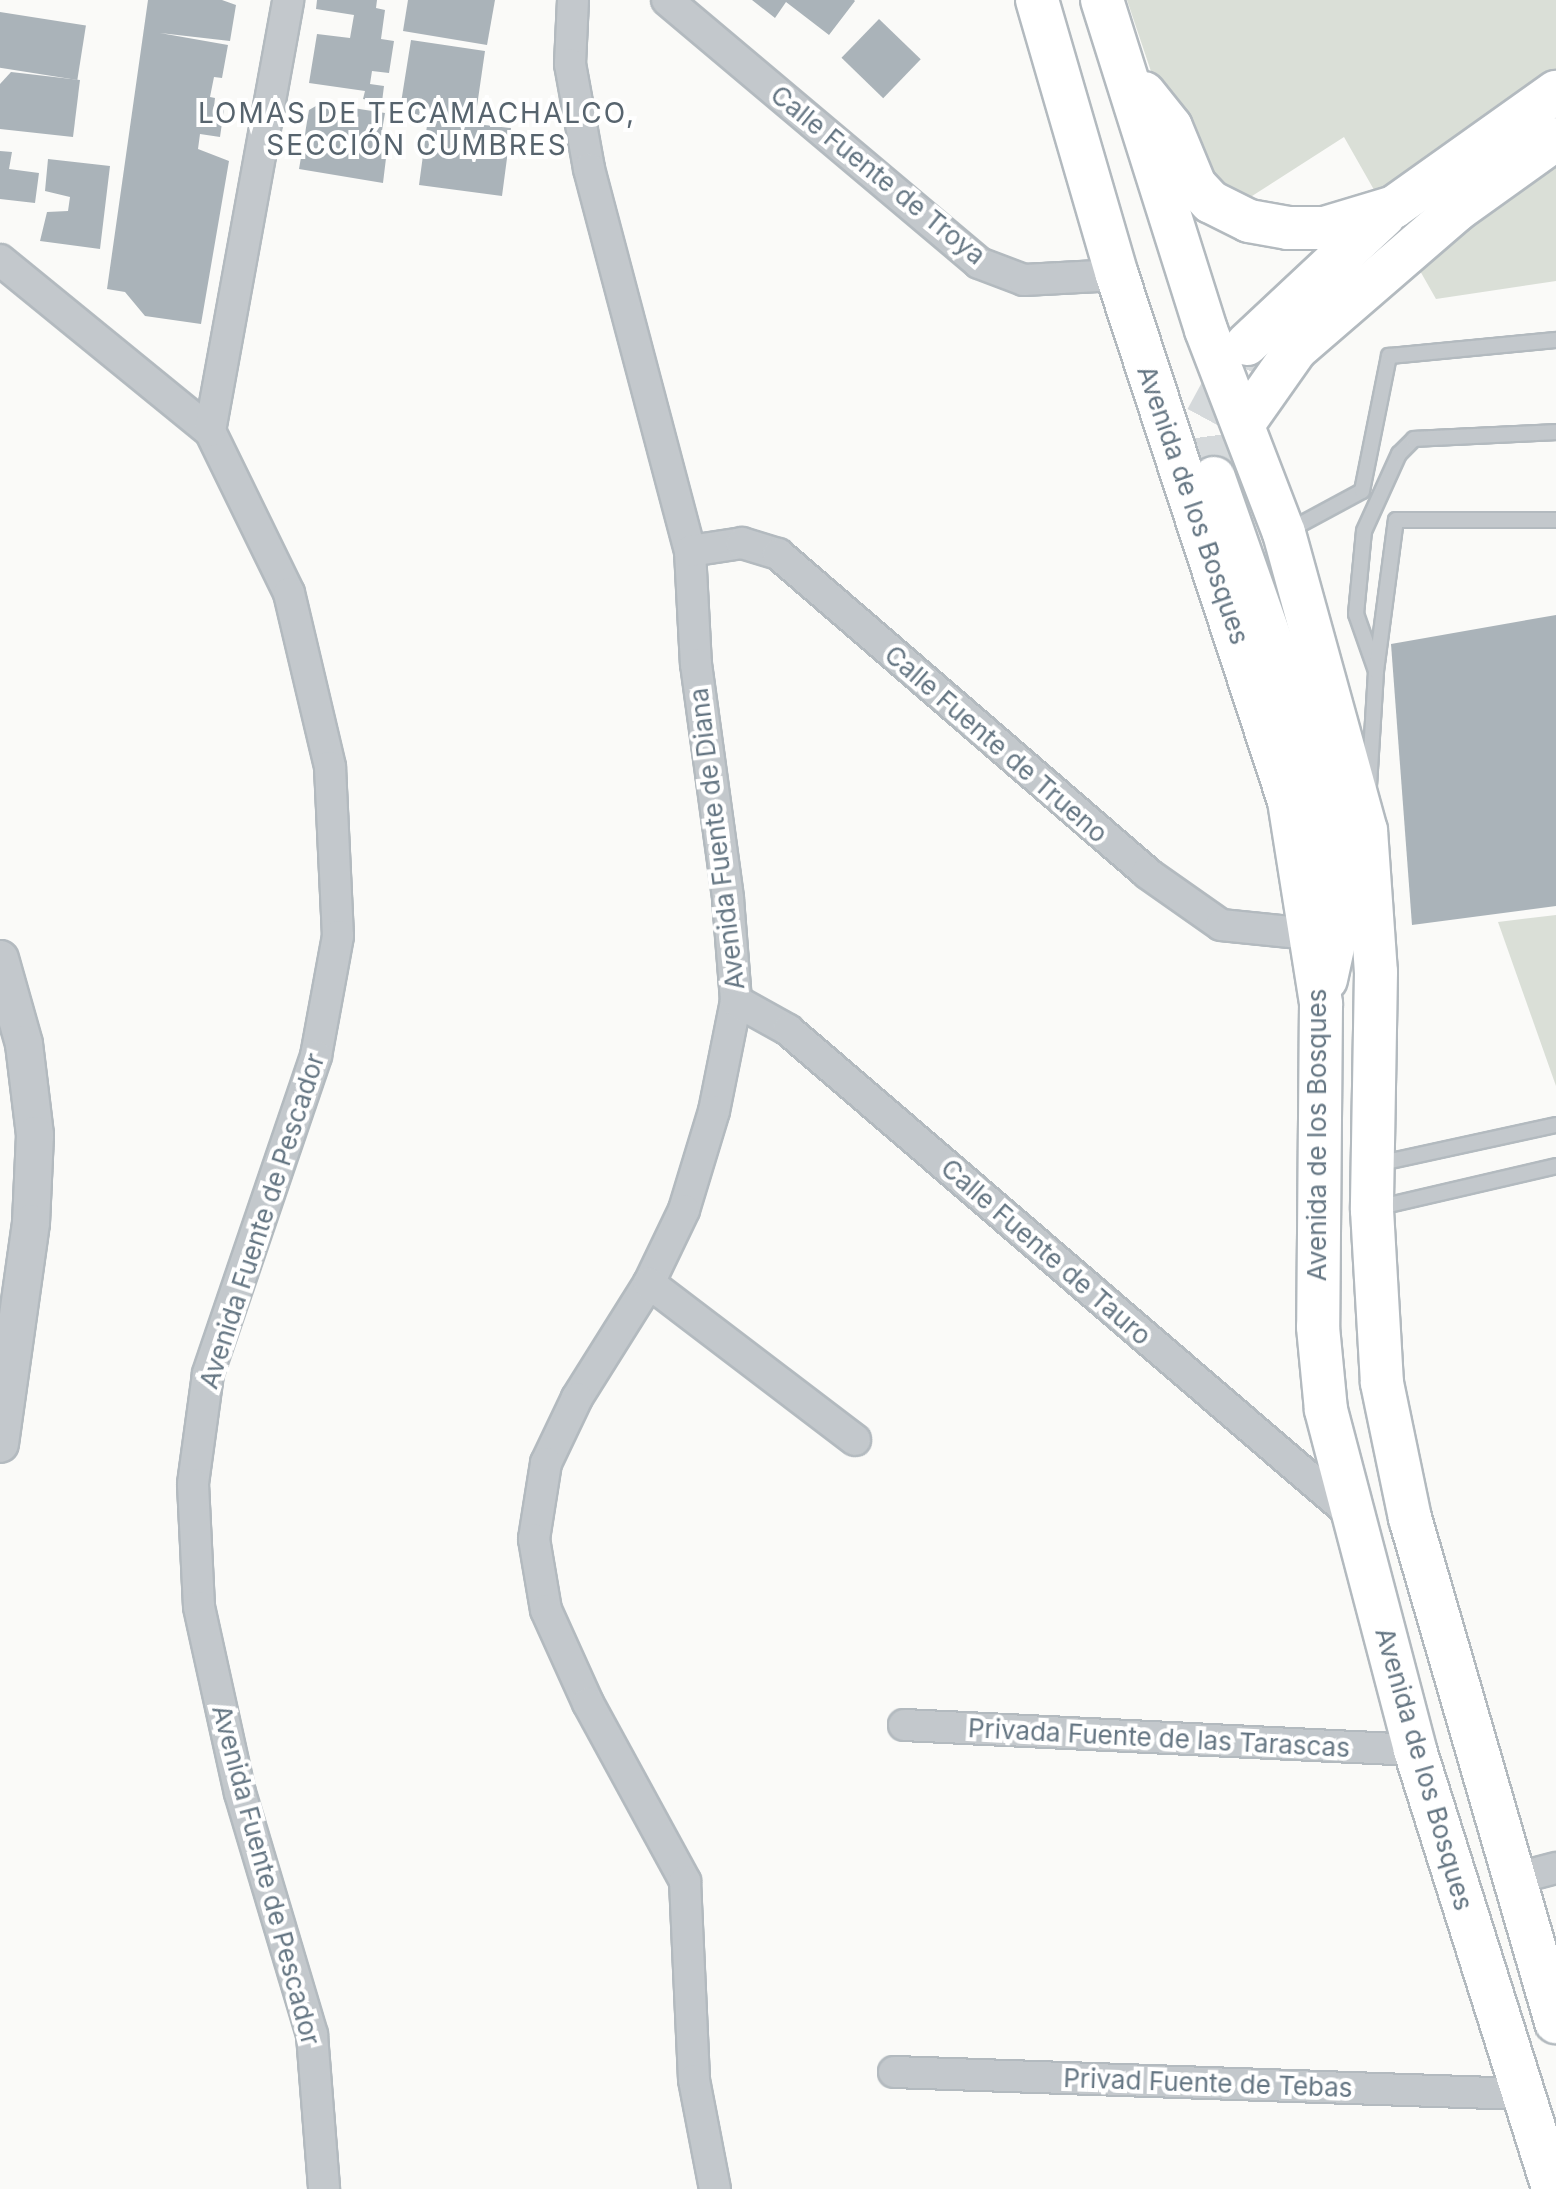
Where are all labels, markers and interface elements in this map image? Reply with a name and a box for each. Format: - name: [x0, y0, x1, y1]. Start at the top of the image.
- street label: Calle Fuente de Troya: [764, 79, 992, 271]
- district label: LOMAS DE TECAMACHALCO, SECCIÓN CUMBRES: [198, 96, 636, 162]
- street label: Avenida de los Bosques: [1131, 362, 1255, 648]
- street label: Calle Fuente de Trueno: [878, 639, 1114, 849]
- street label: Avenida Fuente de Diana: [683, 686, 751, 992]
- street label: Avenida de los Bosques: [1301, 989, 1333, 1281]
- street label: Avenida Fuente de Pescador: [193, 1049, 331, 1393]
- street label: Calle Fuente de Tauro: [935, 1152, 1157, 1352]
- street label: Avenida de los Bosques: [1369, 1624, 1479, 1914]
- street label: Avenida Fuente de Pescador: [206, 1702, 326, 2048]
- street label: Privada Fuente de las Tarascas: [967, 1712, 1351, 1764]
- street label: Privad Fuente de Tebas: [1063, 2062, 1353, 2104]

